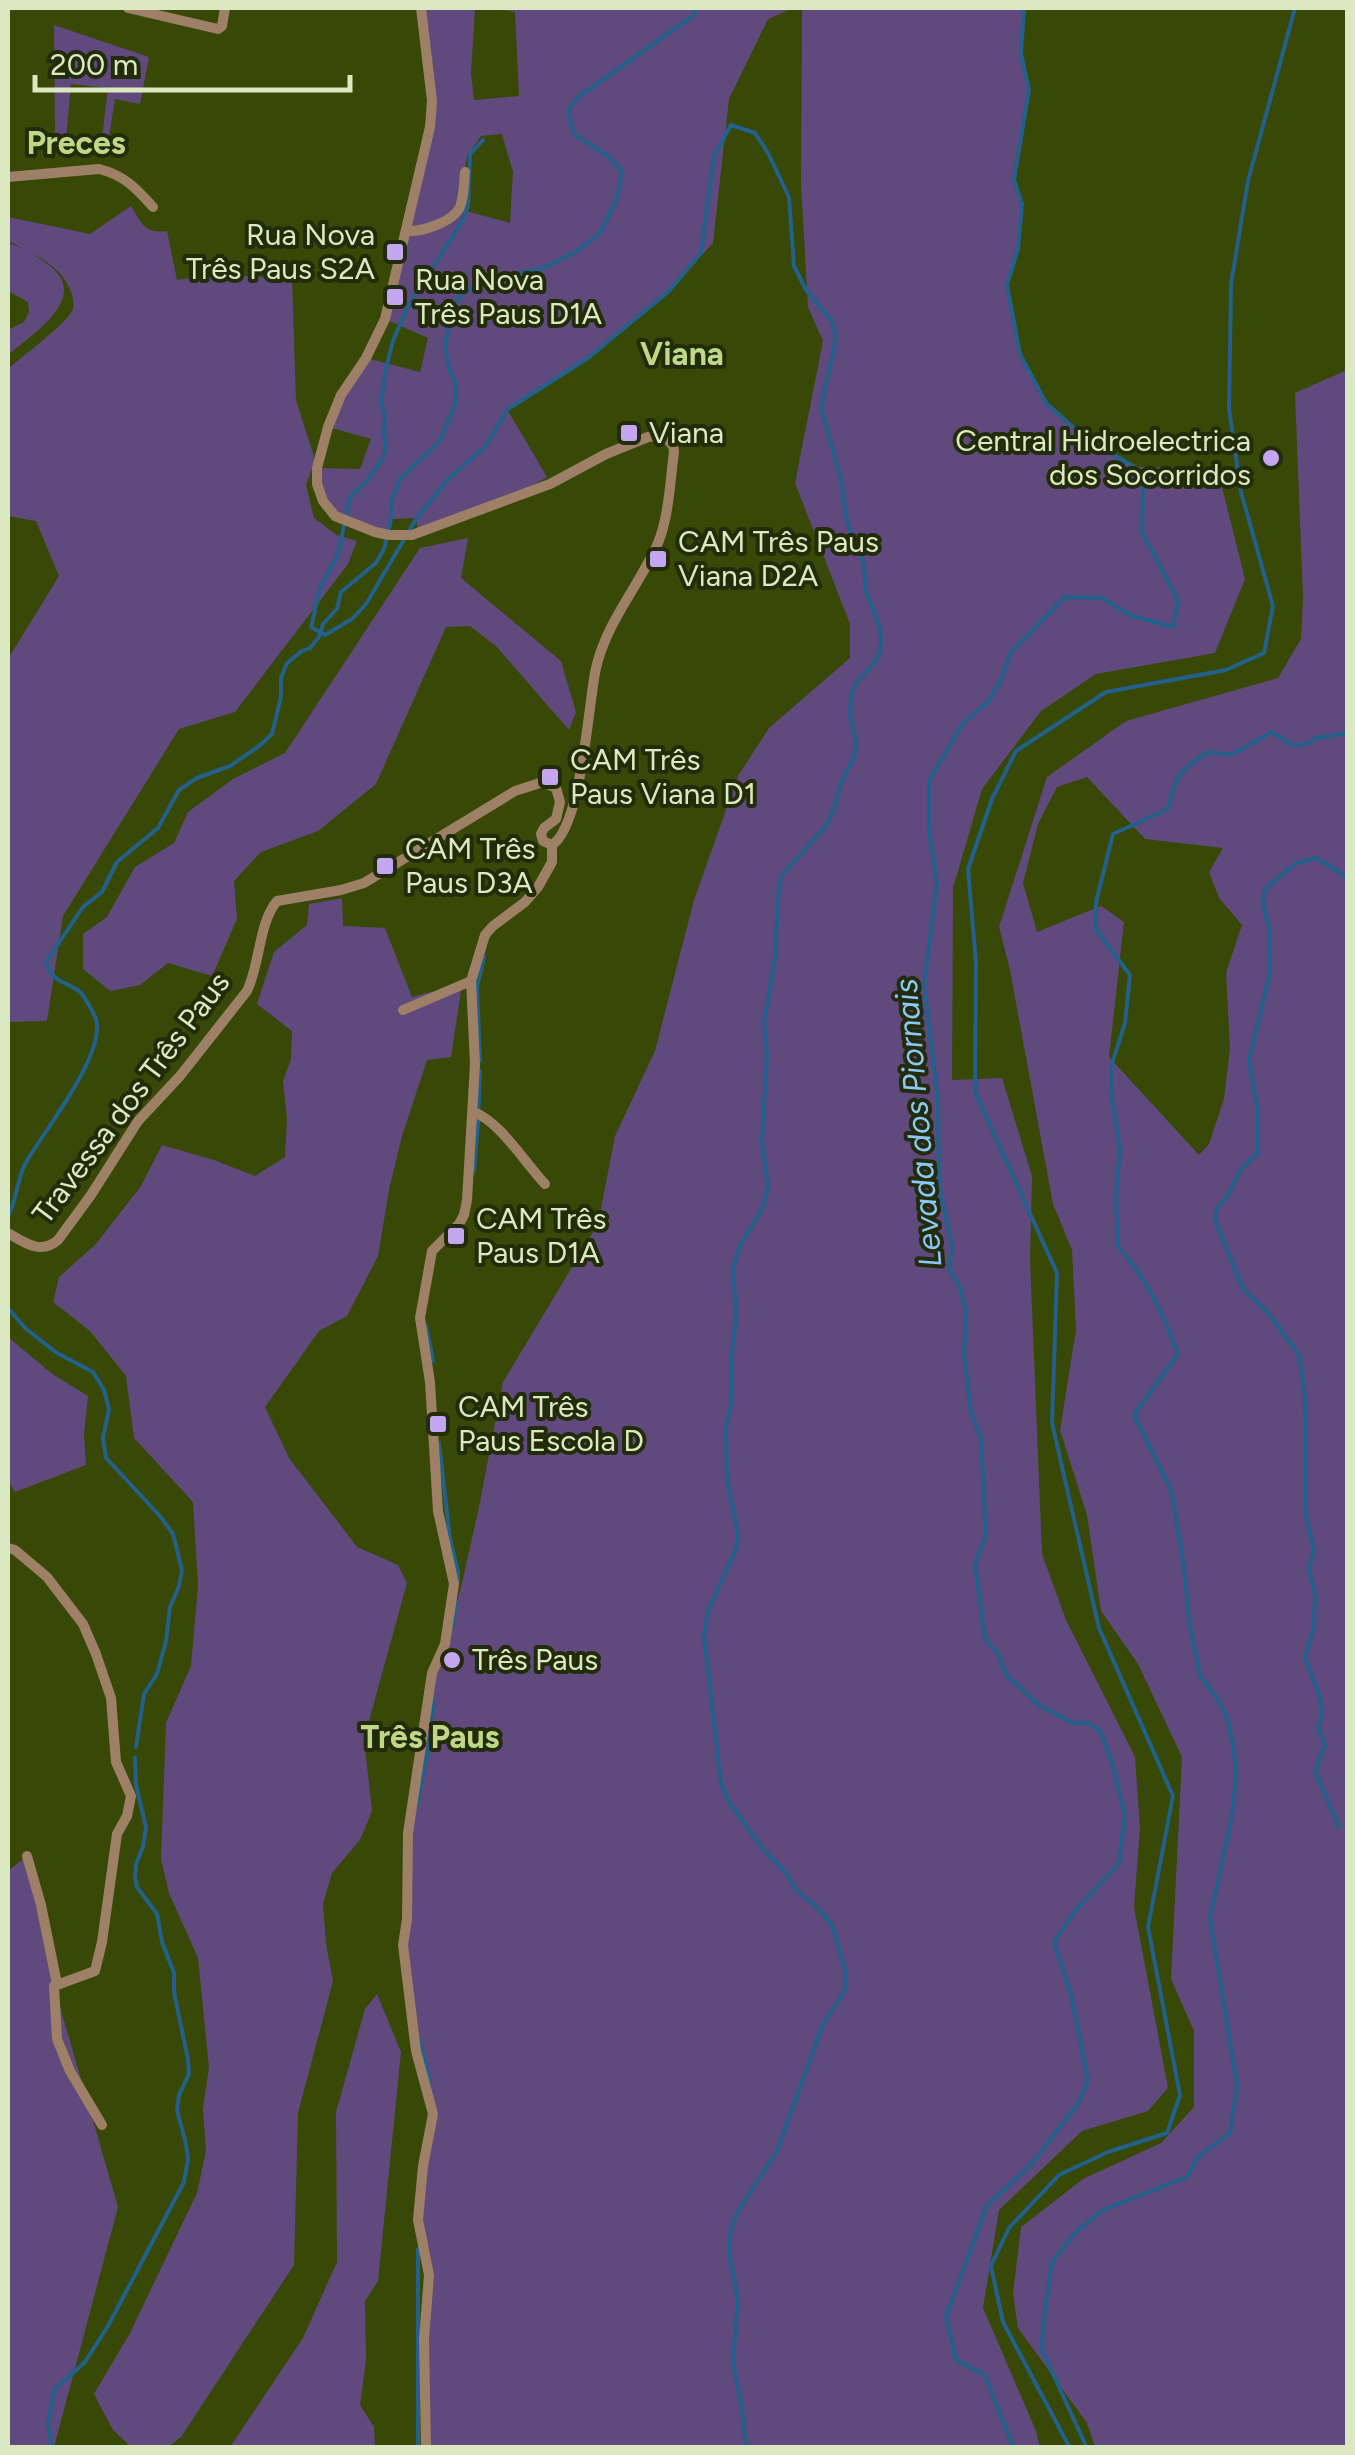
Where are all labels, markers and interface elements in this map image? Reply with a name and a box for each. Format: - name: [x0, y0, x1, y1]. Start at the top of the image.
- scale bar: [35, 30, 350, 92]
- text: 200 m: [50, 46, 138, 83]
- district label: Preces: [26, 124, 126, 162]
- place label: Rua Nova Três Paus S2A: [186, 216, 376, 287]
- marker: Rua Nova Três Paus S2A: [384, 241, 406, 263]
- place label: Rua Nova Três Paus D1A: [415, 261, 603, 332]
- marker: Rua Nova Três Paus D1A: [384, 286, 406, 308]
- district label: Viana: [640, 335, 724, 373]
- place label: Viana: [649, 414, 724, 451]
- marker: Viana: [618, 422, 640, 444]
- place label: Central Hidroelectrica dos Socorridos: [955, 422, 1251, 493]
- marker: Central Hidroelectrica dos Socorridos: [1260, 447, 1282, 469]
- place label: CAM Três Paus Viana D2A: [678, 523, 879, 594]
- marker: CAM Três Paus Viana D2A: [647, 548, 669, 570]
- place label: CAM Três Paus Viana D1: [570, 741, 756, 812]
- marker: CAM Três Paus Viana D1: [539, 766, 561, 788]
- place label: CAM Três Paus D3A: [405, 830, 535, 901]
- marker: CAM Três Paus D3A: [374, 855, 396, 877]
- street label: Travessa dos Três Paus: [24, 965, 237, 1231]
- water label: Levada dos Piornais: [886, 977, 950, 1269]
- place label: CAM Três Paus D1A: [476, 1200, 606, 1271]
- marker: CAM Três Paus D1A: [445, 1225, 467, 1247]
- place label: CAM Três Paus Escola D: [458, 1388, 644, 1459]
- marker: CAM Três Paus Escola D: [427, 1413, 449, 1435]
- place label: Três Paus: [472, 1641, 598, 1678]
- marker: Três Paus: [441, 1649, 463, 1671]
- district label: Três Paus: [360, 1718, 500, 1756]

